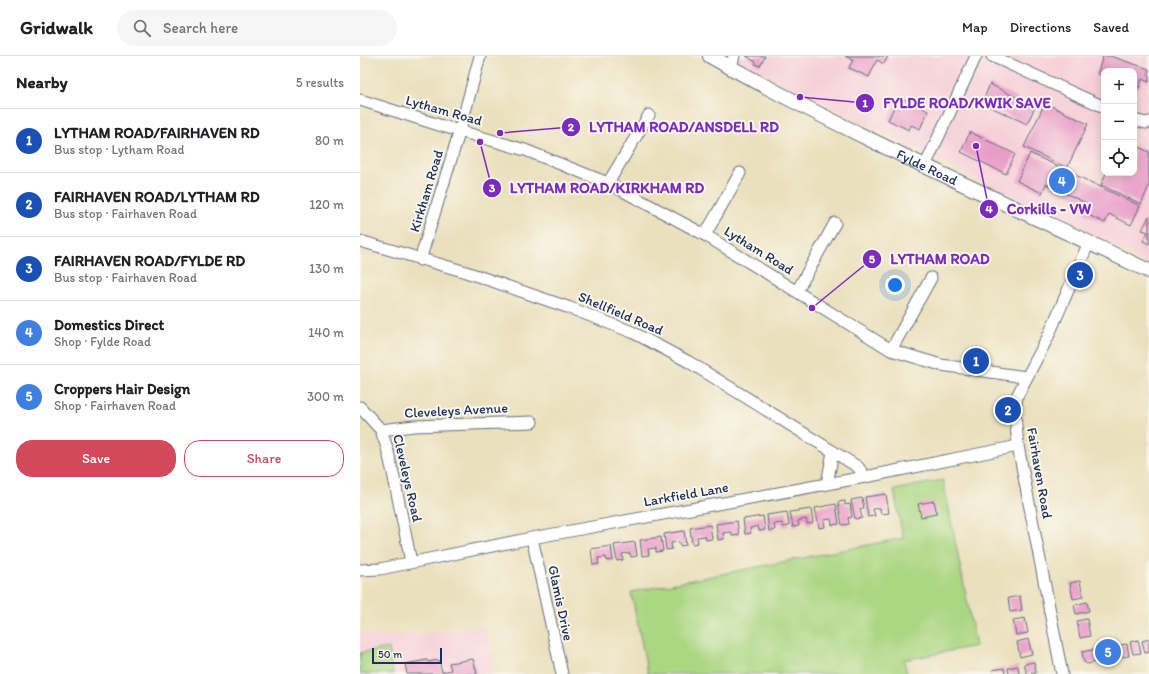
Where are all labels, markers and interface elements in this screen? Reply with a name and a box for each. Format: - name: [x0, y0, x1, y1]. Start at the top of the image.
- search box: [117, 10, 397, 46]
- text: Gridwalk: [20, 16, 93, 39]
- icon: search: [131, 17, 153, 39]
- text: Search here: [163, 19, 238, 37]
- text: Map: [962, 19, 988, 36]
- text: Directions: [1010, 19, 1071, 36]
- text: Saved: [1093, 19, 1129, 36]
- map controls: [1101, 68, 1137, 176]
- button: +: [1101, 68, 1137, 104]
- text: Nearby: [16, 72, 68, 92]
- text: 5 results: [296, 75, 344, 90]
- callout: FYLDE ROAD/KWIK SAVE: [855, 89, 1058, 116]
- street label: Lytham Road: [404, 91, 484, 130]
- text: FYLDE ROAD/KWIK SAVE: [883, 94, 1051, 112]
- text: 1: [862, 96, 868, 110]
- button: −: [1101, 104, 1137, 140]
- callout: LYTHAM ROAD/ANSDELL RD: [561, 114, 786, 141]
- text: LYTHAM ROAD/ANSDELL RD: [589, 118, 779, 136]
- text: 2: [568, 120, 575, 134]
- text: LYTHAM ROAD/FAIRHAVEN RD: [54, 124, 260, 142]
- text: 1: [26, 133, 32, 148]
- text: 80 m: [315, 133, 344, 148]
- button: locate: [1101, 140, 1137, 176]
- text: Bus stop · Lytham Road: [54, 142, 184, 157]
- street label: Fylde Road: [894, 146, 961, 189]
- street label: Kirkham Road: [406, 148, 447, 234]
- pin: 4: [1049, 166, 1075, 196]
- callout: LYTHAM ROAD/KIRKHAM RD: [482, 175, 711, 202]
- text: LYTHAM ROAD/KIRKHAM RD: [510, 179, 704, 197]
- text: 3: [489, 181, 496, 195]
- text: FAIRHAVEN ROAD/LYTHAM RD: [54, 188, 260, 206]
- callout: Corkills - VW: [979, 195, 1099, 222]
- text: 2: [26, 197, 32, 212]
- text: 120 m: [309, 197, 344, 212]
- text: Corkills - VW: [1007, 200, 1091, 218]
- text: 4: [985, 202, 993, 216]
- text: Bus stop · Fairhaven Road: [54, 206, 197, 221]
- street label: Lytham Road: [721, 222, 797, 279]
- callout: LYTHAM ROAD: [862, 246, 997, 273]
- text: LYTHAM ROAD: [890, 250, 990, 268]
- text: FAIRHAVEN ROAD/FYLDE RD: [54, 252, 245, 270]
- text: 5: [869, 252, 876, 266]
- pin: 3: [1067, 260, 1093, 290]
- text: 3: [25, 261, 33, 276]
- text: 130 m: [309, 261, 344, 276]
- text: Bus stop · Fairhaven Road: [54, 270, 197, 285]
- your location: [885, 275, 905, 295]
- street label: Shellfield Road: [576, 288, 666, 339]
- text: Domestics Direct: [54, 316, 164, 334]
- text: 4: [25, 325, 33, 340]
- text: 140 m: [308, 325, 344, 340]
- text: Shop · Fylde Road: [54, 334, 151, 349]
- pin: 1: [963, 346, 989, 376]
- text: Croppers Hair Design: [54, 380, 190, 398]
- text: 5: [26, 389, 32, 404]
- text: 300 m: [307, 389, 344, 404]
- pin: 2: [995, 395, 1021, 425]
- text: Shop · Fairhaven Road: [54, 398, 176, 413]
- street label: Cleveleys Avenue: [404, 399, 509, 422]
- street label: Fairhaven Road: [1023, 426, 1056, 520]
- street label: Cleveleys Road: [389, 433, 426, 524]
- button: Save: [16, 440, 176, 477]
- button: Share: [184, 440, 344, 477]
- street label: Larkfield Lane: [642, 479, 730, 510]
- street label: Glamis Drive: [544, 564, 577, 643]
- pin: 5: [1095, 637, 1121, 667]
- scale bar: [372, 646, 442, 665]
- text: 50 m: [378, 648, 402, 661]

